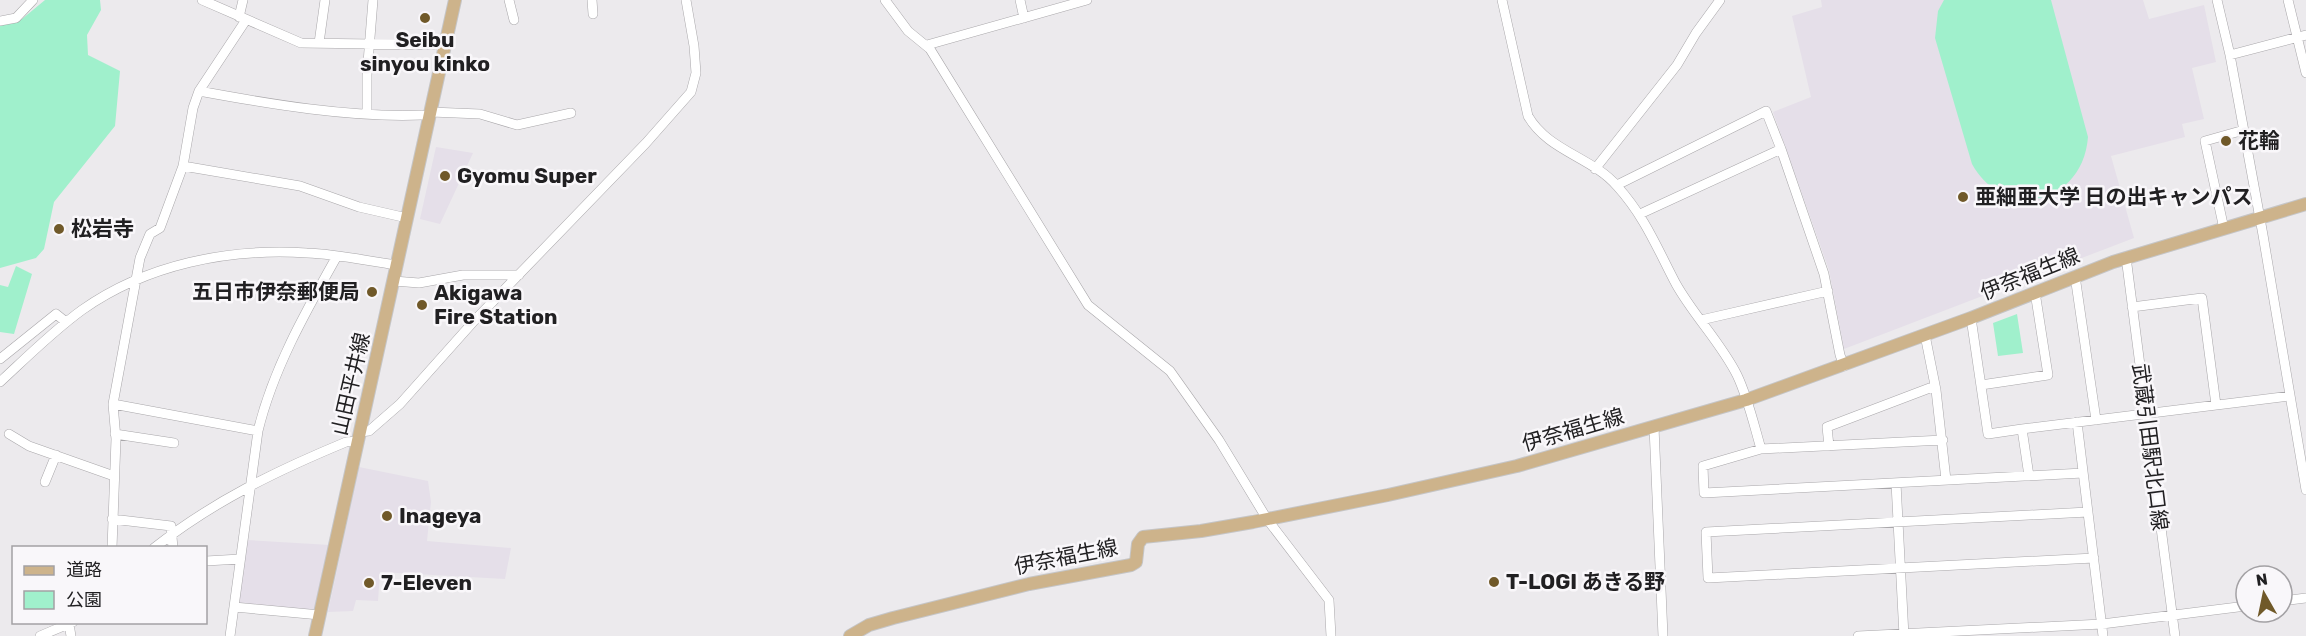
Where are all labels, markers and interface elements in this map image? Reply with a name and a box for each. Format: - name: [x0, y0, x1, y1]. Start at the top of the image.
- marker: Seibu sinyou kinko: [418, 11, 432, 25]
- place label: Seibu sinyou kinko: [360, 27, 490, 76]
- place label: 花輪: [2238, 128, 2280, 153]
- marker: 花輪: [2219, 134, 2233, 148]
- place label: Gyomu Super: [457, 163, 597, 188]
- marker: Gyomu Super: [438, 169, 452, 183]
- place label: 亜細亜大学 日の出キャンパス: [1975, 184, 2252, 209]
- marker: 亜細亜大学 日の出キャンパス: [1956, 190, 1970, 204]
- place label: 松岩寺: [71, 216, 134, 241]
- marker: 松岩寺: [52, 222, 66, 236]
- street label: 伊奈福生線: [1976, 242, 2083, 305]
- place label: 五日市伊奈郵便局: [192, 279, 360, 304]
- place label: Akigawa Fire Station: [434, 280, 558, 329]
- marker: 五日市伊奈郵便局: [365, 285, 379, 299]
- marker: Akigawa Fire Station: [415, 298, 429, 312]
- street label: 山田平井線: [327, 330, 375, 438]
- street label: 武蔵引田駅北口線: [2128, 362, 2173, 532]
- street label: 伊奈福生線: [1519, 403, 1627, 456]
- place label: Inageya: [399, 503, 481, 528]
- marker: Inageya: [380, 509, 394, 523]
- street label: 伊奈福生線: [1012, 534, 1120, 579]
- legend: [12, 546, 207, 624]
- text: 道路: [66, 559, 102, 581]
- north arrow: [2234, 564, 2294, 624]
- place label: T-LOGI あきる野: [1506, 569, 1665, 594]
- text: N: [2255, 569, 2269, 590]
- place label: 7-Eleven: [381, 570, 472, 595]
- marker: T-LOGI あきる野: [1487, 575, 1501, 589]
- marker: 7-Eleven: [362, 576, 376, 590]
- text: 公園: [66, 589, 102, 611]

